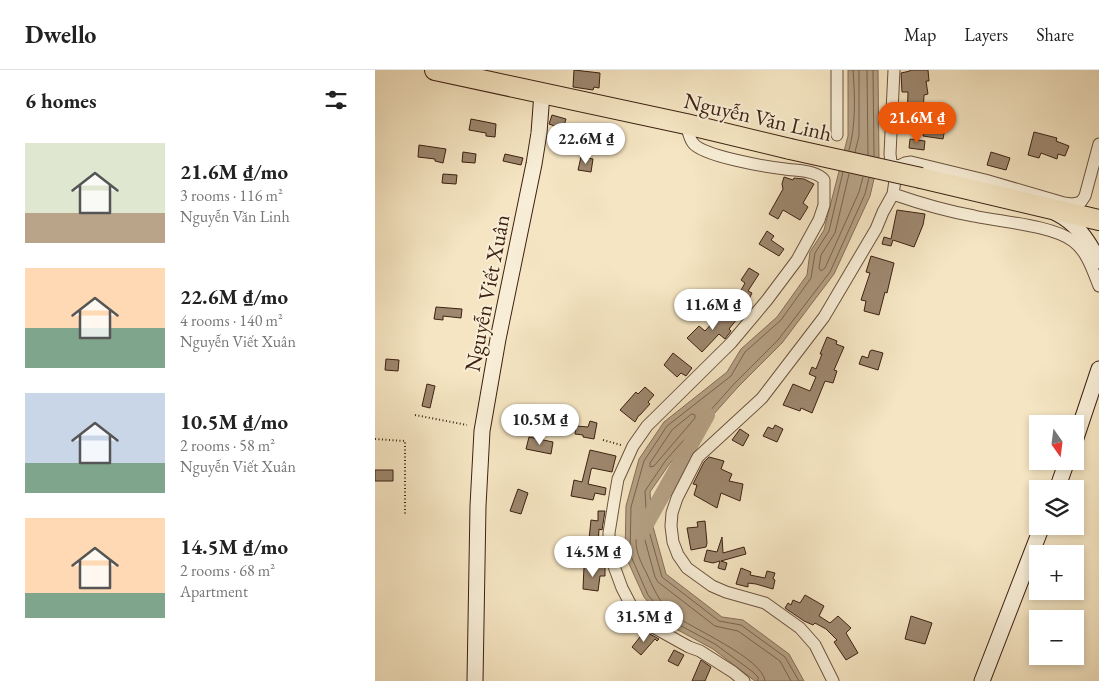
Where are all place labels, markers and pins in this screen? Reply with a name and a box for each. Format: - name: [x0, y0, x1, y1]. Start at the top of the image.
- pin: 21.6M ₫: [871, 102, 963, 144]
- pin: 22.6M ₫: [540, 122, 632, 165]
- pin: 11.6M ₫: [667, 288, 759, 331]
- pin: 10.5M ₫: [494, 404, 586, 446]
- pin: 14.5M ₫: [547, 536, 639, 578]
- pin: 31.5M ₫: [598, 600, 690, 643]

